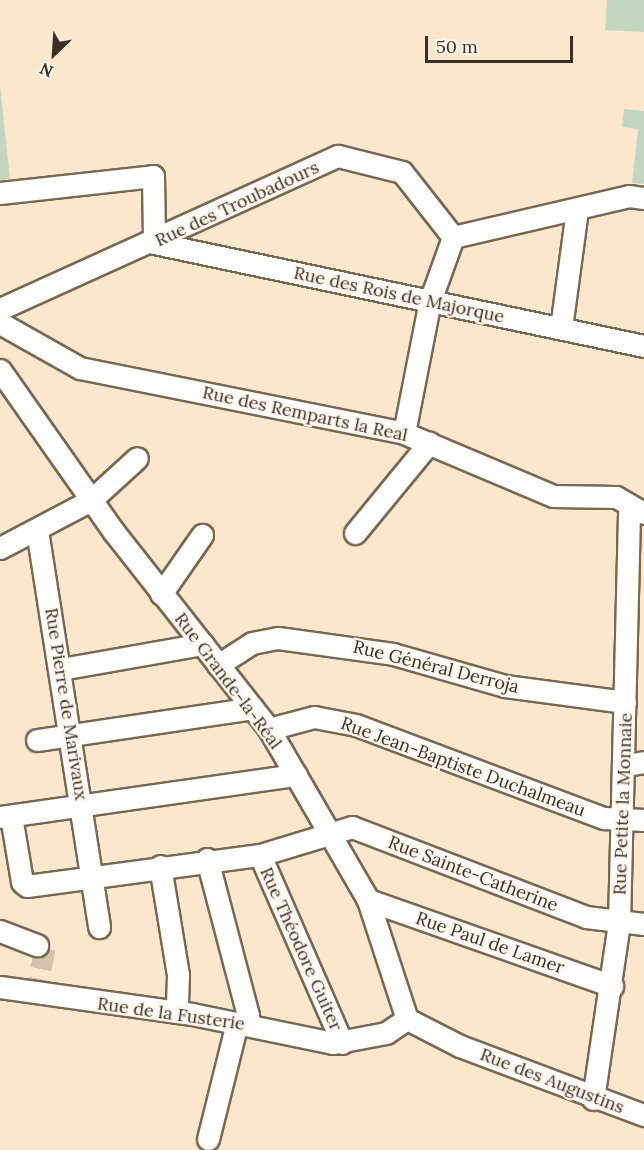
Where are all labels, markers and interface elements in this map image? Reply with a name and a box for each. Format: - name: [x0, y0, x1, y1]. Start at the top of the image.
- north arrow: [24, 24, 84, 84]
- scale bar: [428, 24, 576, 62]
- text: 50 m: [436, 35, 478, 58]
- text: N: [37, 59, 56, 82]
- street label: Rue des Troubadours: [152, 157, 322, 251]
- street label: Rue des Rois de Majorque: [292, 262, 506, 328]
- street label: Rue des Remparts la Real: [200, 382, 410, 446]
- street label: Rue Pierre de Marivaux: [40, 606, 92, 802]
- street label: Rue Grande-la-Réal: [170, 609, 286, 753]
- street label: Rue Général Derroja: [351, 636, 521, 698]
- street label: Rue Petite la Monnaie: [609, 712, 637, 896]
- street label: Rue Jean-Baptiste Duchalmeau: [338, 713, 588, 821]
- street label: Rue Sainte-Catherine: [385, 832, 561, 916]
- street label: Rue Théodore Guiter: [255, 864, 347, 1034]
- street label: Rue Paul de Lamer: [413, 907, 567, 979]
- street label: Rue de la Fusterie: [96, 993, 246, 1035]
- street label: Rue des Augustins: [477, 1044, 627, 1118]

